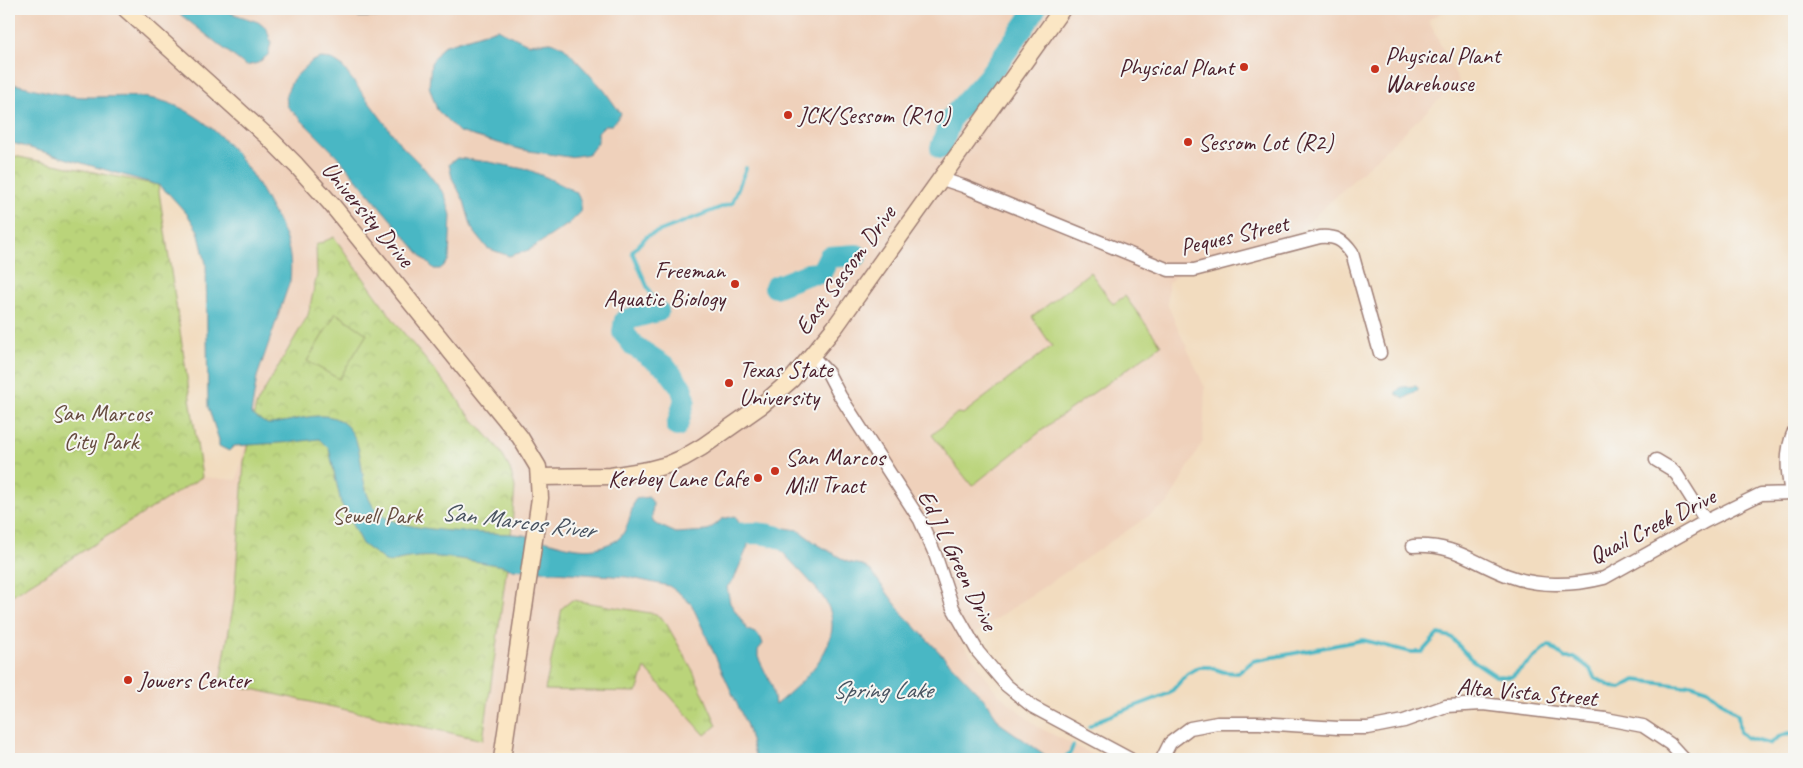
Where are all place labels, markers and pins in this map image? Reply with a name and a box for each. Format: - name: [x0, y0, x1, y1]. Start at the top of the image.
- place label: Physical Plant Warehouse: [1385, 40, 1502, 98]
- place label: Physical Plant: [1119, 52, 1236, 82]
- marker: Physical Plant: [1238, 61, 1250, 73]
- marker: Physical Plant Warehouse: [1369, 63, 1381, 75]
- place label: JCK/Sessom (R10): [797, 100, 951, 130]
- marker: JCK/Sessom (R10): [782, 109, 794, 121]
- place label: Sessom Lot (R2): [1198, 127, 1334, 157]
- marker: Sessom Lot (R2): [1182, 136, 1194, 148]
- place label: Freeman Aquatic Biology: [604, 255, 727, 313]
- marker: Freeman Aquatic Biology: [729, 278, 741, 290]
- place label: Texas State University: [739, 354, 835, 412]
- marker: Texas State University: [723, 377, 735, 389]
- place label: San Marcos Mill Tract: [785, 442, 887, 500]
- place label: Kerbey Lane Cafe: [608, 463, 750, 493]
- marker: San Marcos Mill Tract: [769, 465, 781, 477]
- marker: Kerbey Lane Cafe: [752, 472, 764, 484]
- place label: Jowers Center: [137, 665, 253, 695]
- marker: Jowers Center: [122, 674, 134, 686]

